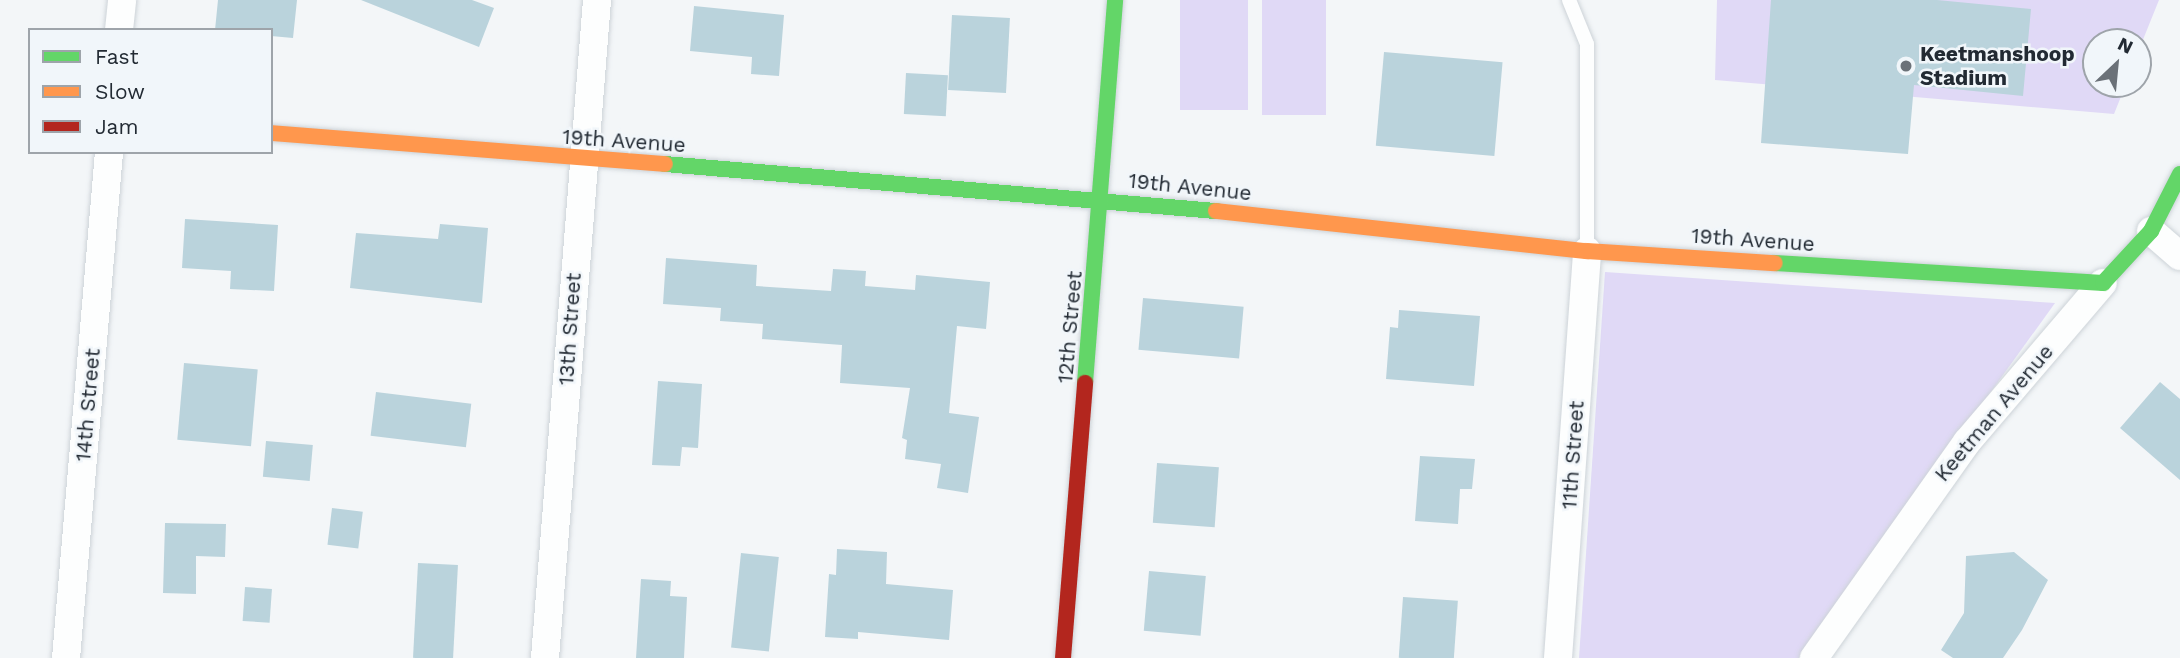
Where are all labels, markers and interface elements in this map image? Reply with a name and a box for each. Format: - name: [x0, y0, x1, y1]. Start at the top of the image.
- legend: [28, 28, 273, 154]
- north arrow: [2082, 28, 2152, 98]
- text: N: [2114, 32, 2137, 59]
- place label: Keetmanshoop Stadium: [1920, 41, 2075, 91]
- text: Fast: [95, 44, 139, 69]
- marker: Keetmanshoop Stadium: [1898, 58, 1914, 74]
- text: Slow: [95, 79, 145, 104]
- text: Jam: [95, 114, 138, 139]
- street label: 19th Avenue: [561, 124, 687, 158]
- street label: 19th Avenue: [1127, 168, 1253, 206]
- street label: 19th Avenue: [1690, 223, 1816, 257]
- street label: 12th Street: [1053, 270, 1087, 384]
- street label: 13th Street: [554, 272, 586, 386]
- street label: Keetman Avenue: [1929, 339, 2059, 487]
- street label: 14th Street: [71, 348, 105, 462]
- street label: 11th Street: [1557, 400, 1589, 510]

